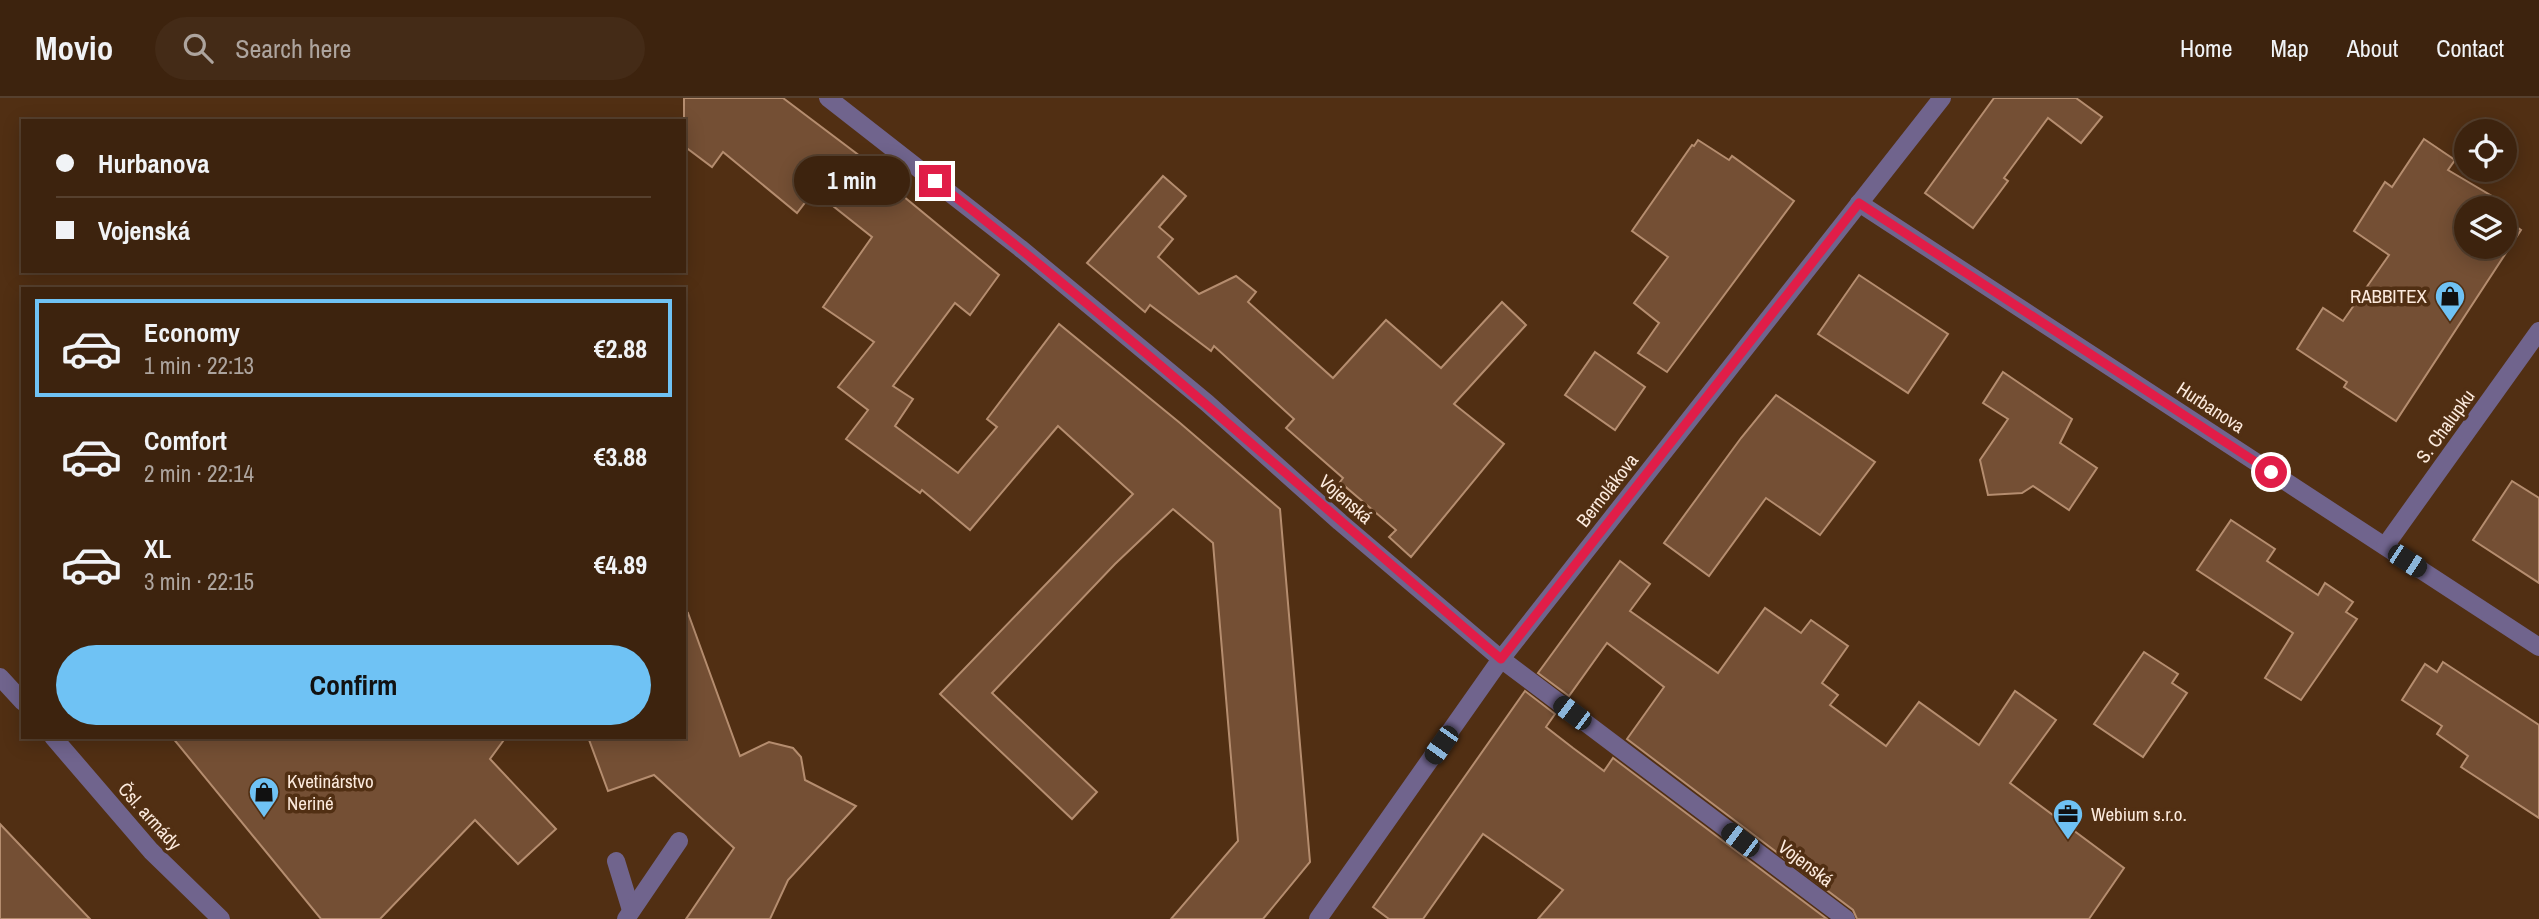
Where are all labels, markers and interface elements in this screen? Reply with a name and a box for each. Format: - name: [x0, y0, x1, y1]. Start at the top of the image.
- search box: [155, 17, 645, 80]
- text: Movio: [35, 26, 113, 70]
- icon: search: [179, 29, 217, 67]
- text: Search here: [235, 31, 351, 66]
- text: Home: [2180, 32, 2232, 64]
- text: Map: [2270, 32, 2309, 64]
- text: About: [2347, 32, 2398, 64]
- text: Contact: [2436, 32, 2504, 64]
- map controls: [2454, 119, 2517, 259]
- button: locate: [2454, 119, 2517, 182]
- text: Hurbanova: [98, 146, 209, 181]
- callout: 1 min: [795, 156, 911, 206]
- text: 1 min: [827, 165, 877, 196]
- route end: [919, 165, 951, 197]
- button: layers: [2454, 196, 2517, 259]
- text: Vojenská: [98, 213, 190, 248]
- shop icon: RABBITEX: [2433, 279, 2467, 323]
- place label: RABBITEX: [2350, 283, 2428, 309]
- text: Economy: [144, 315, 240, 350]
- icon: car: [60, 317, 123, 380]
- text: €2.88: [594, 331, 647, 366]
- text: 1 min · 22:13: [144, 350, 254, 381]
- street label: Hurbanova: [2172, 375, 2250, 439]
- street label: S. Chalupku: [2410, 384, 2480, 468]
- text: Comfort: [144, 423, 227, 458]
- icon: car: [60, 425, 123, 488]
- text: €3.88: [594, 439, 647, 474]
- street label: Bernolákova: [1570, 448, 1644, 532]
- route start: [2255, 456, 2287, 488]
- text: 2 min · 22:14: [144, 458, 254, 489]
- street label: Vojenská: [1314, 468, 1379, 530]
- text: XL: [144, 531, 171, 566]
- icon: car: [60, 533, 123, 596]
- car: [2384, 541, 2431, 581]
- text: €4.89: [594, 547, 647, 582]
- text: 3 min · 22:15: [144, 566, 254, 597]
- button: Confirm: [56, 645, 651, 725]
- car: [1549, 692, 1596, 734]
- car: [1421, 722, 1462, 768]
- place label: Kvetinárstvo Neriné: [287, 768, 374, 816]
- shop icon: Kvetinárstvo Neriné: [247, 775, 281, 819]
- street label: Čsl. armády: [113, 776, 188, 856]
- office icon: Webium s.r.o.: [2051, 797, 2085, 841]
- place label: Webium s.r.o.: [2091, 801, 2187, 827]
- car: [1717, 819, 1764, 861]
- street label: Vojenská: [1773, 834, 1839, 893]

